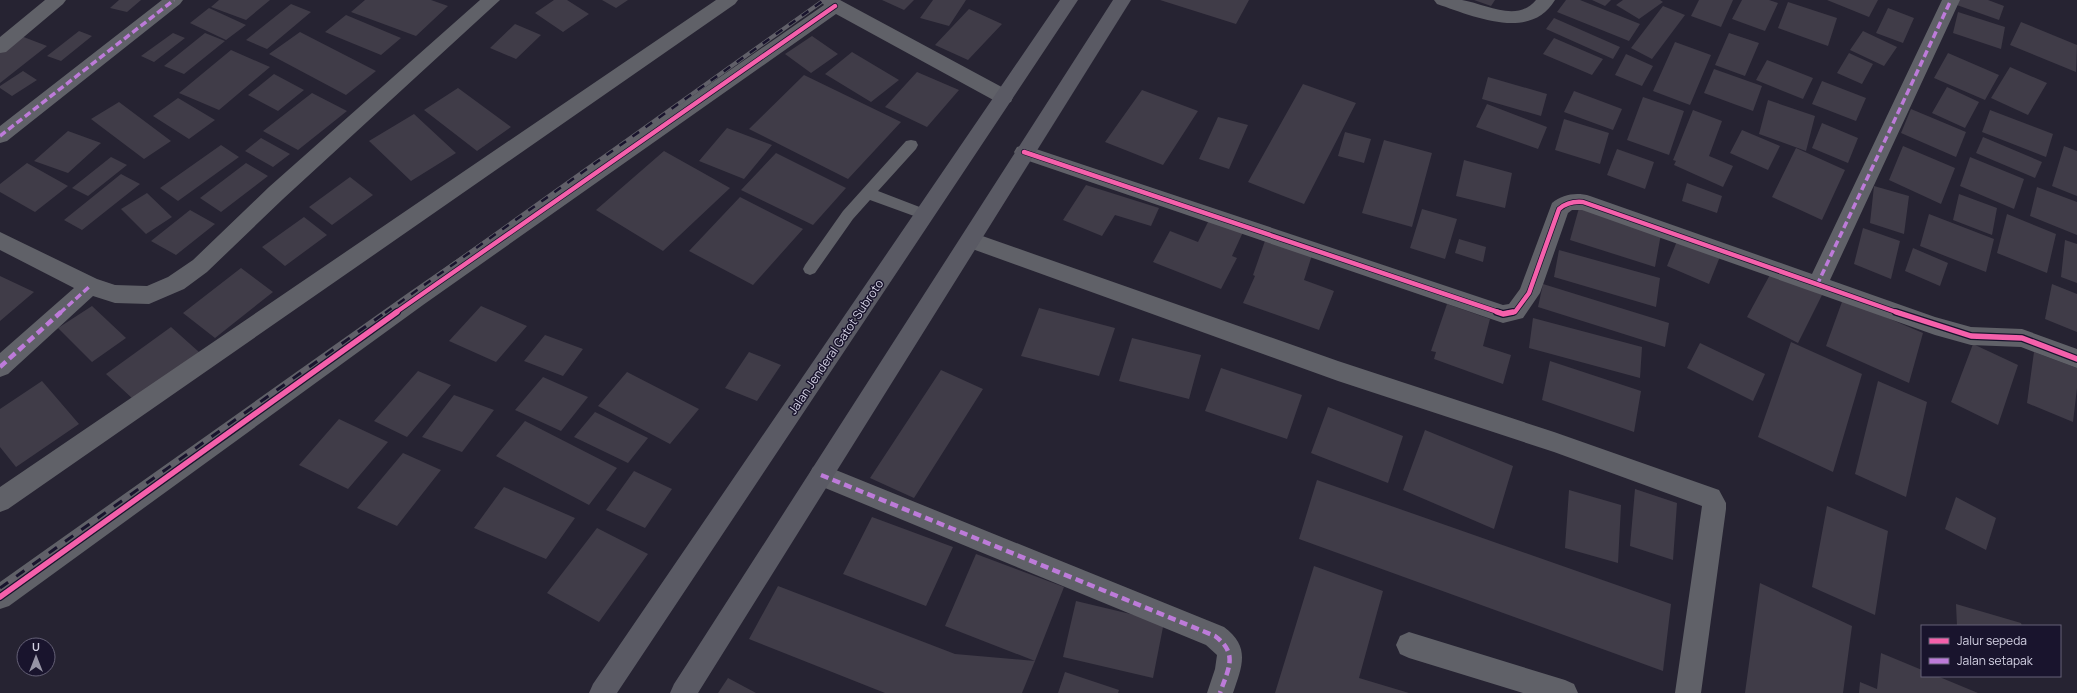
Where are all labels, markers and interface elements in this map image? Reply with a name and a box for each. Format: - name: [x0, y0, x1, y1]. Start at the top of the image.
- street label: Jalan Jenderal Gatot Subroto: [784, 276, 887, 418]
- legend: [1921, 625, 2061, 677]
- text: Jalur sepeda: [1957, 632, 2027, 649]
- north arrow: [16, 637, 56, 677]
- text: U: [32, 639, 40, 654]
- text: Jalan setapak: [1957, 652, 2034, 669]

